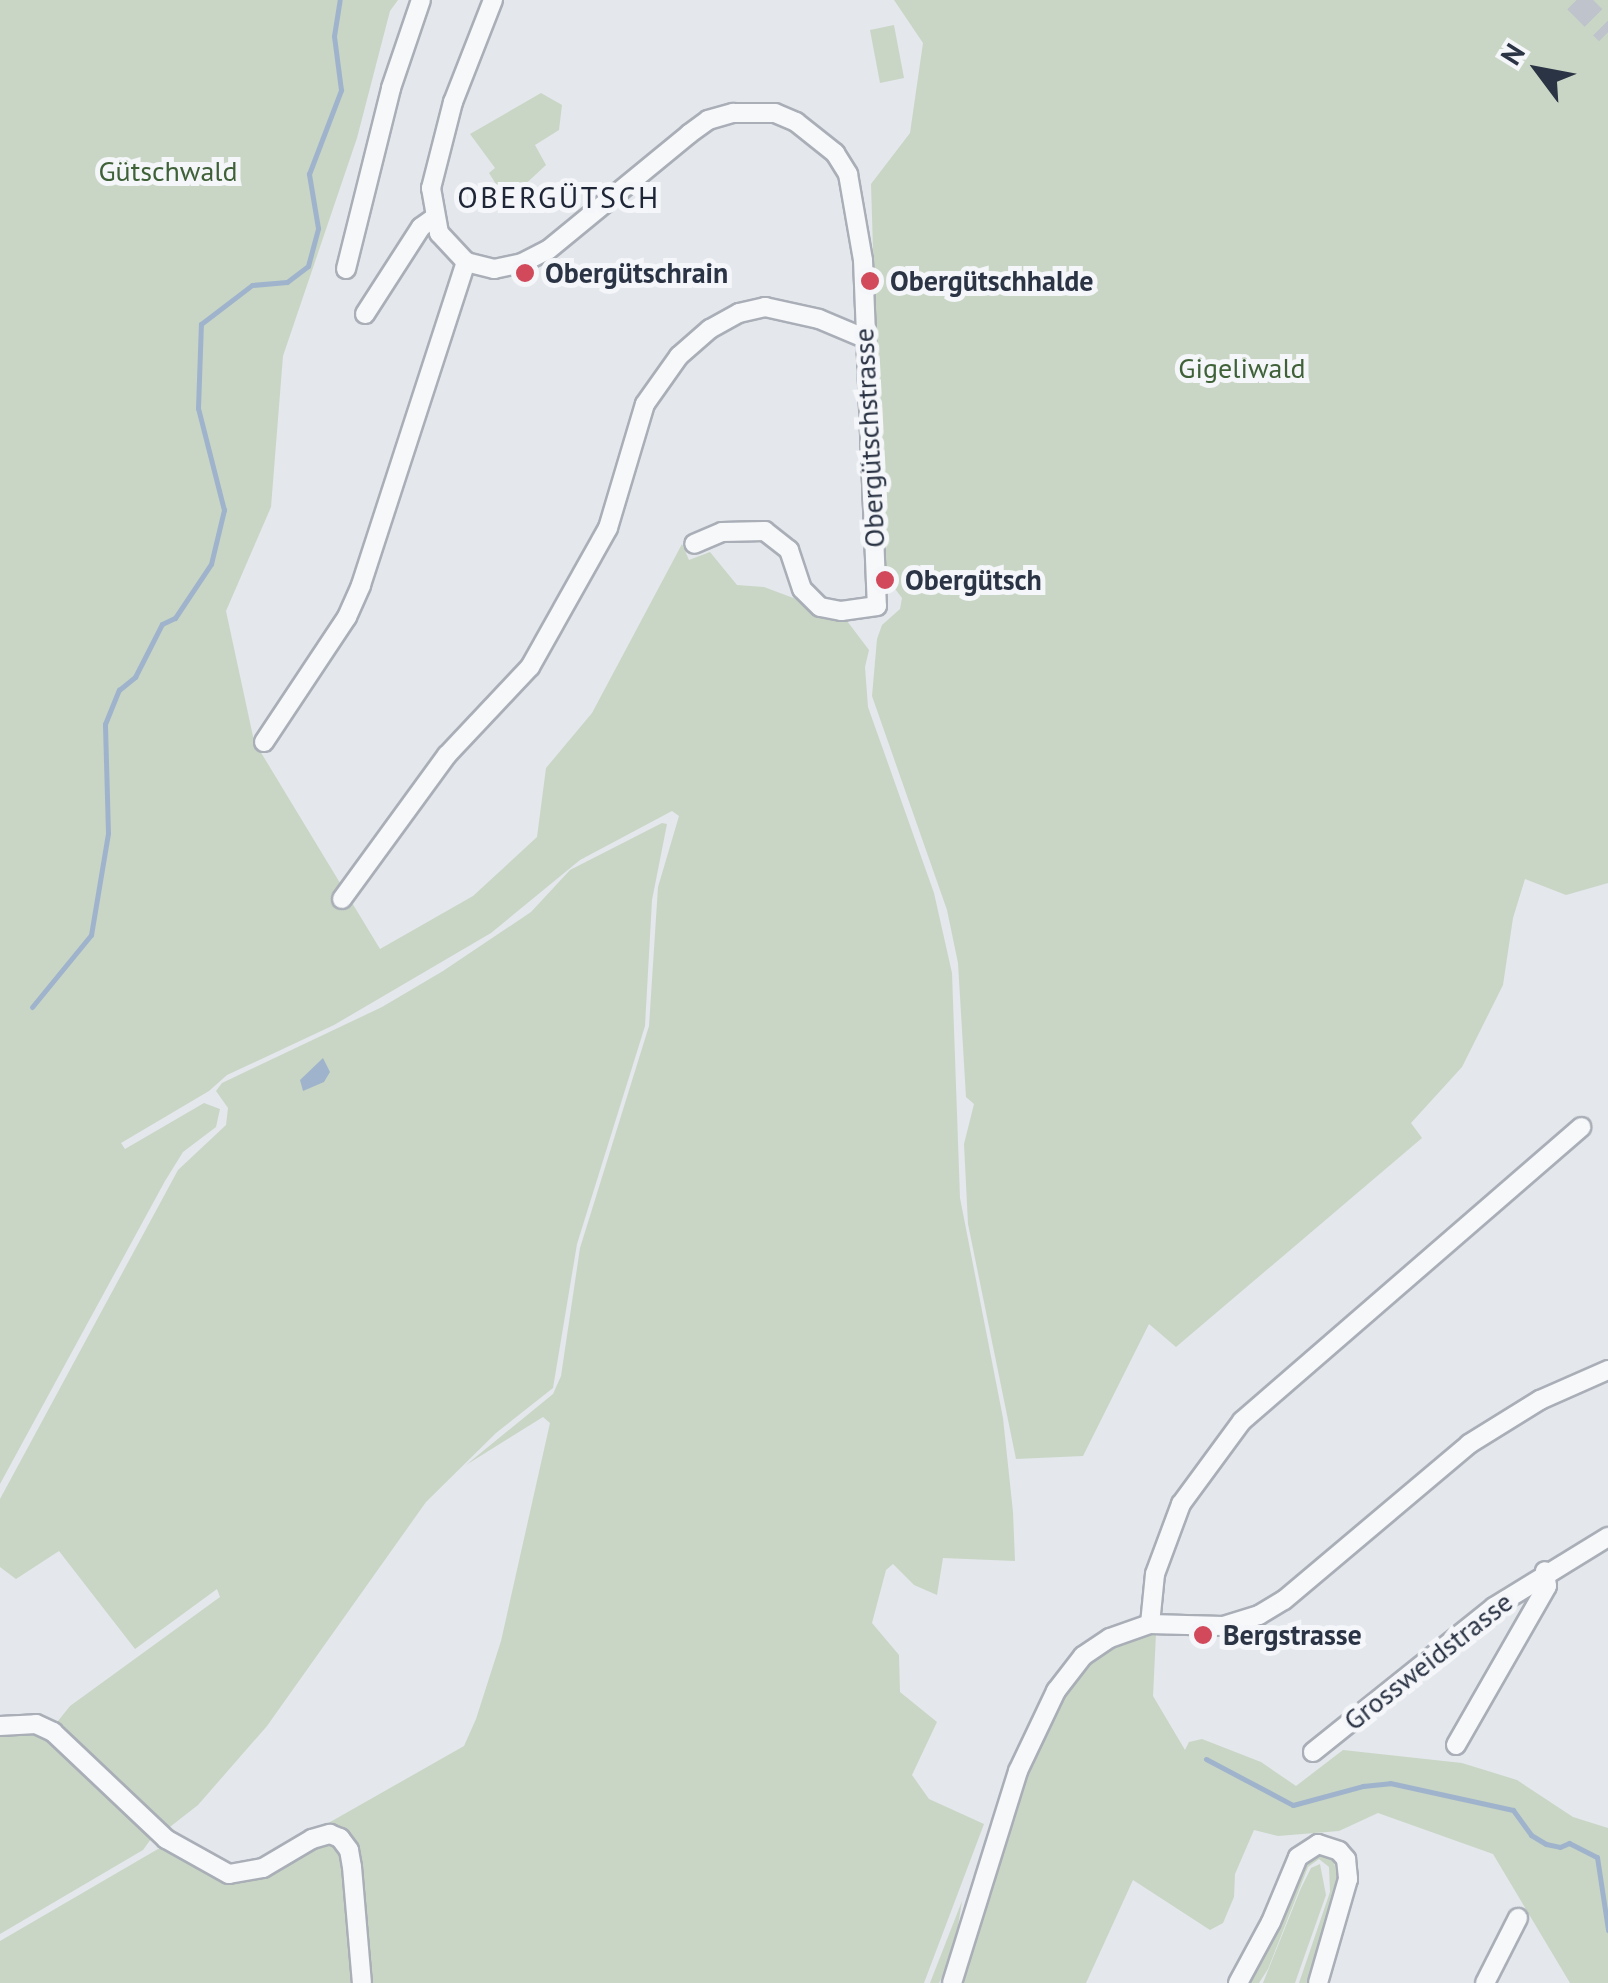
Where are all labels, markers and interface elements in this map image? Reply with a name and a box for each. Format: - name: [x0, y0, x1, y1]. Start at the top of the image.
- north arrow: [1488, 20, 1588, 120]
- text: N: [1492, 36, 1533, 71]
- park label: Gütschwald: [98, 154, 238, 188]
- district label: OBERGÜTSCH: [457, 179, 661, 215]
- place label: Obergütschrain: [545, 256, 728, 290]
- marker: Obergütschrain: [514, 262, 536, 284]
- place label: Obergütschhalde: [890, 264, 1094, 298]
- marker: Obergütschhalde: [859, 270, 881, 292]
- street label: Obergütschstrasse: [846, 327, 892, 549]
- park label: Gigeliwald: [1178, 351, 1306, 385]
- place label: Obergütsch: [905, 563, 1042, 597]
- marker: Obergütsch: [874, 569, 896, 591]
- street label: Grossweidstrasse: [1337, 1585, 1519, 1737]
- place label: Bergstrasse: [1223, 1618, 1362, 1652]
- marker: Bergstrasse: [1192, 1624, 1214, 1646]

